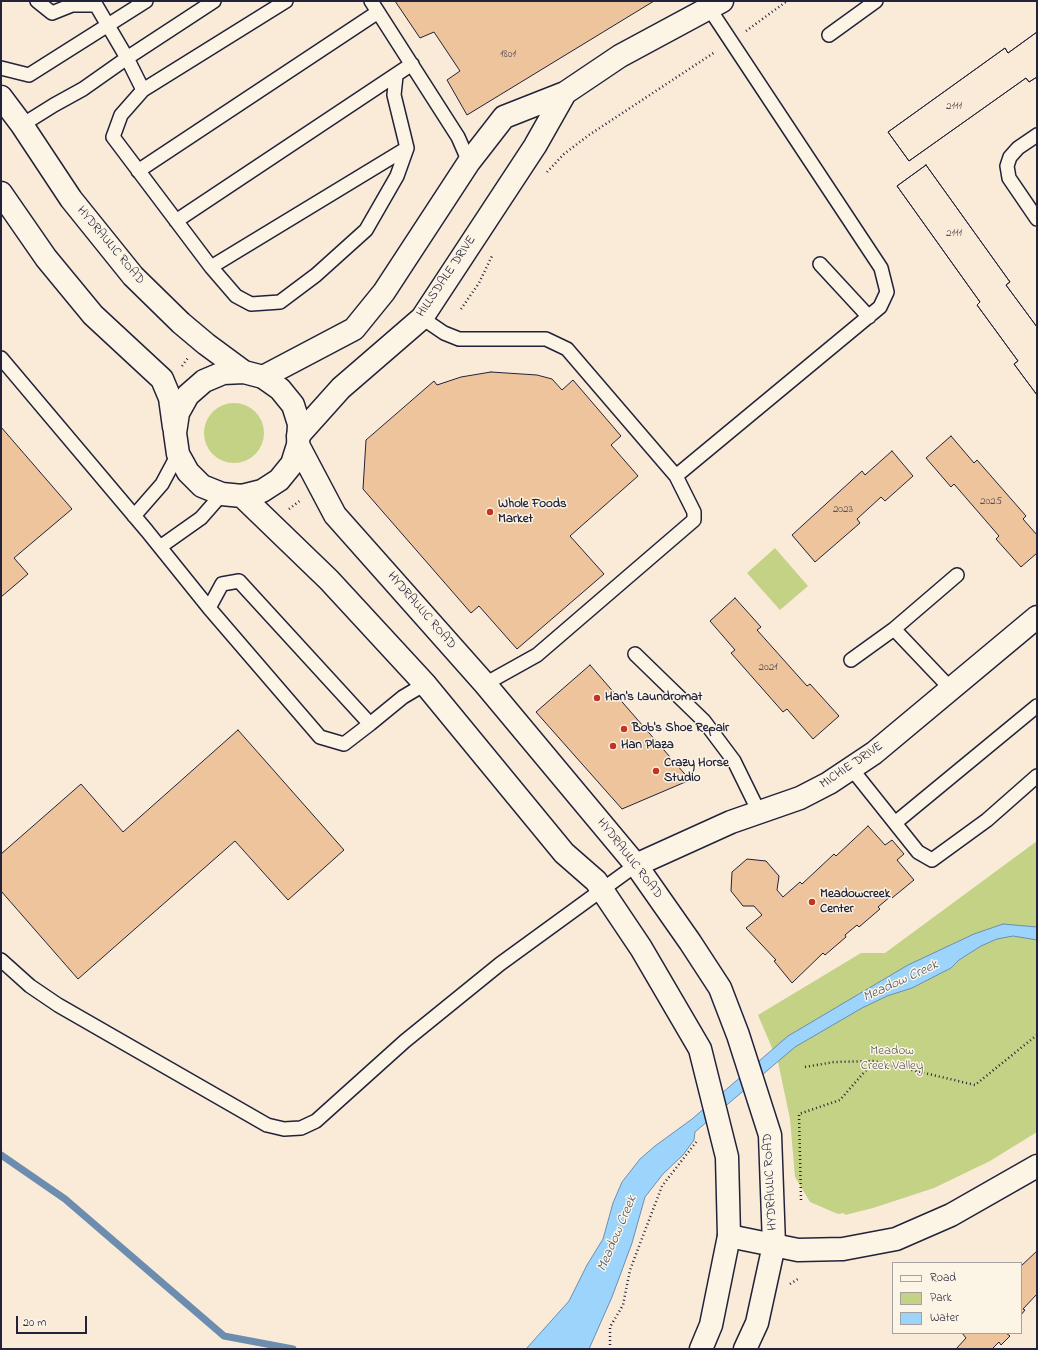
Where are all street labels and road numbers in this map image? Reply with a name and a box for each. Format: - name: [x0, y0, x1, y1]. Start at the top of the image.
- street label: HYDRAULIC ROAD: [73, 204, 147, 288]
- street label: HILLSDALE DRIVE: [414, 233, 480, 321]
- street label: HYDRAULIC ROAD: [383, 569, 459, 653]
- street label: MICHIE DRIVE: [817, 739, 887, 793]
- street label: HYDRAULIC ROAD: [593, 816, 665, 902]
- street label: HYDRAULIC ROAD: [761, 1133, 781, 1231]

